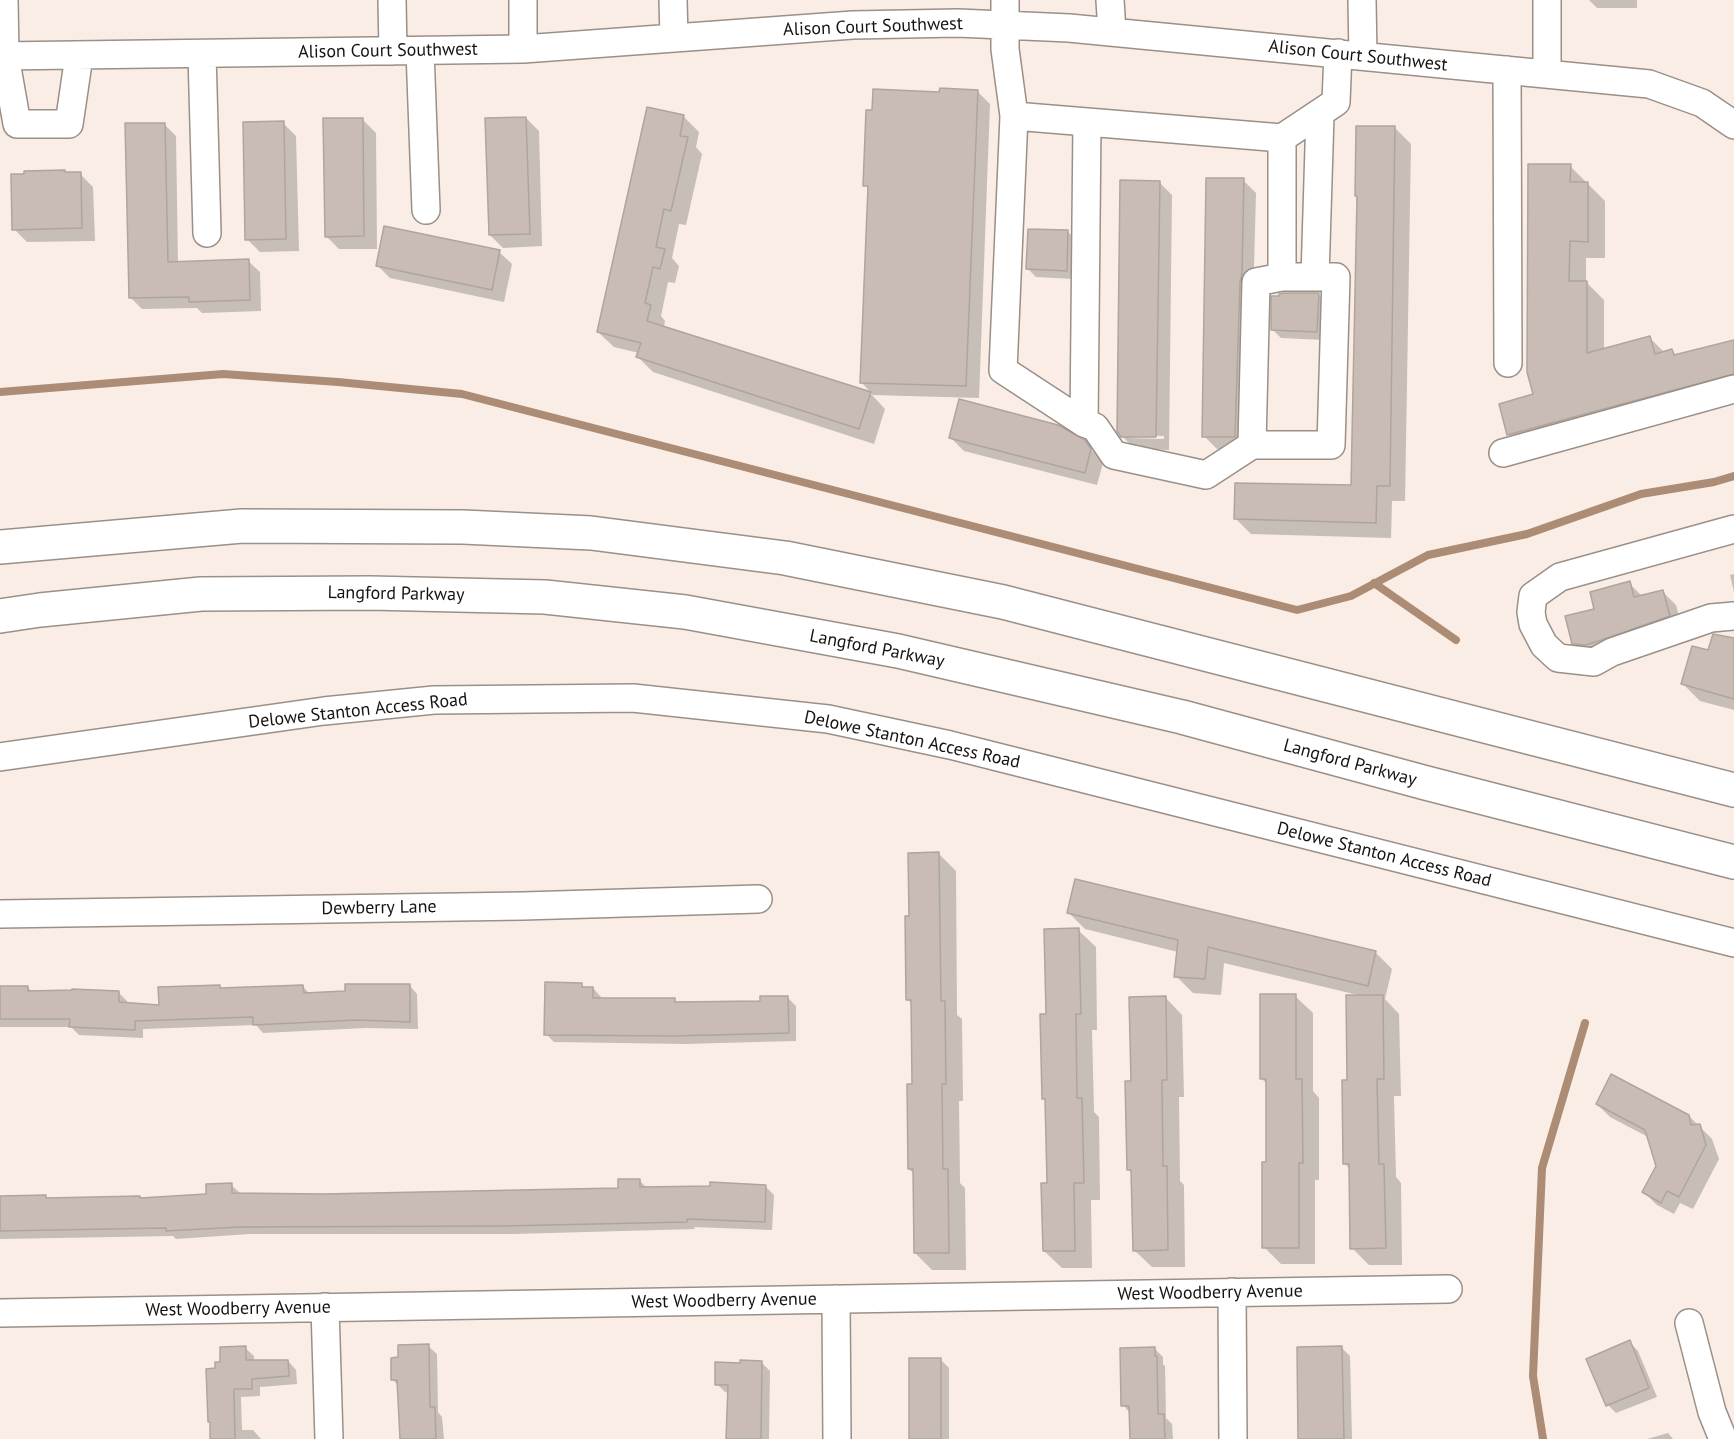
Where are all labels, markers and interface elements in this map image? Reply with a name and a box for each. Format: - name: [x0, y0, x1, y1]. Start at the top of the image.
- street label: Alison Court Southwest: [783, 13, 963, 41]
- street label: Alison Court Southwest: [1267, 36, 1449, 76]
- street label: Alison Court Southwest: [298, 39, 478, 63]
- street label: Langford Parkway: [327, 582, 465, 606]
- street label: Langford Parkway: [808, 625, 946, 673]
- street label: Delowe Stanton Access Road: [247, 689, 469, 733]
- street label: Delowe Stanton Access Road: [802, 707, 1022, 773]
- street label: Langford Parkway: [1281, 735, 1419, 791]
- street label: Delowe Stanton Access Road: [1275, 818, 1493, 892]
- street label: Dewberry Lane: [321, 896, 437, 920]
- street label: West Woodberry Avenue: [1117, 1281, 1303, 1305]
- street label: West Woodberry Avenue: [631, 1289, 817, 1313]
- street label: West Woodberry Avenue: [145, 1297, 331, 1321]

